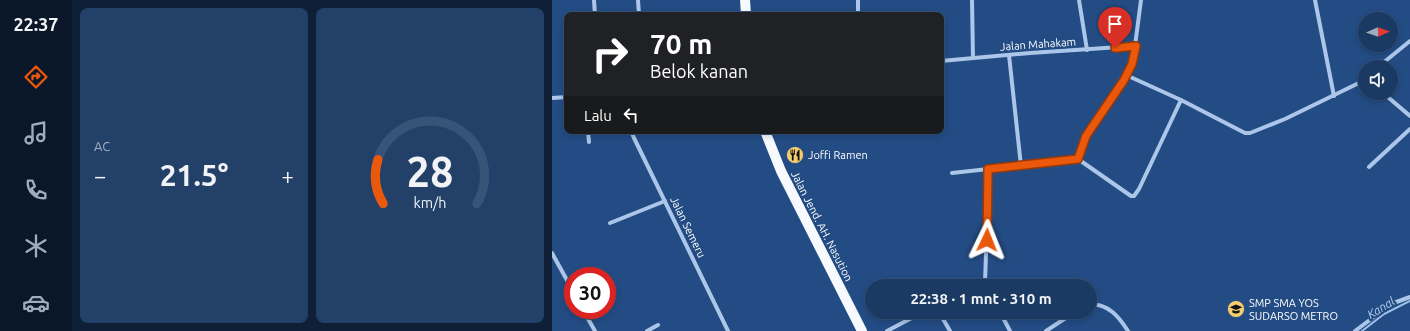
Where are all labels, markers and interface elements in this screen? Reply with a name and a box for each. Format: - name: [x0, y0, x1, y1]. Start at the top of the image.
- pin: [1098, 7.0, 1132, 48]
- north arrow: [1358, 12, 1398, 52]
- map controls: [1358, 12, 1398, 100]
- icon: arrive: [1104, 13, 1126, 35]
- text: 22:37: [13, 14, 59, 34]
- icon: right: [584, 28, 636, 80]
- text: 70 m: [650, 28, 712, 59]
- street label: Jalan Mahakam: [1000, 35, 1076, 53]
- button: sound: [1358, 60, 1398, 100]
- text: Belok kanan: [650, 61, 748, 81]
- icon: directions: [22, 63, 50, 91]
- icon: left: [620, 104, 642, 126]
- text: Lalu: [584, 107, 612, 124]
- icon: music: [22, 119, 50, 147]
- text: AC: [94, 139, 110, 153]
- restaurant icon: Joffi Ramen: [785, 145, 805, 165]
- text: 28: [407, 147, 453, 194]
- place label: Joffi Ramen: [808, 149, 868, 161]
- text: 21.5°: [160, 158, 228, 192]
- text: −: [94, 163, 106, 188]
- text: +: [282, 163, 294, 188]
- street label: Jalan Jend. AH. Nasution: [789, 169, 855, 283]
- icon: phone: [22, 176, 50, 204]
- text: km/h: [414, 194, 446, 210]
- street label: Jalan Semeru: [668, 195, 708, 259]
- position arrow: [966, 219, 1008, 261]
- icon: climate: [22, 232, 50, 260]
- speed limit sign: 30: [564, 267, 616, 319]
- icon: car: [22, 289, 50, 317]
- text: 22:38 · 1 mnt · 310 m: [910, 290, 1052, 307]
- water label: Kanal: [1365, 294, 1397, 321]
- place label: SMP SMA YOS SUDARSO METRO: [1249, 297, 1338, 322]
- school or university icon: SMP SMA YOS SUDARSO METRO: [1226, 299, 1246, 319]

